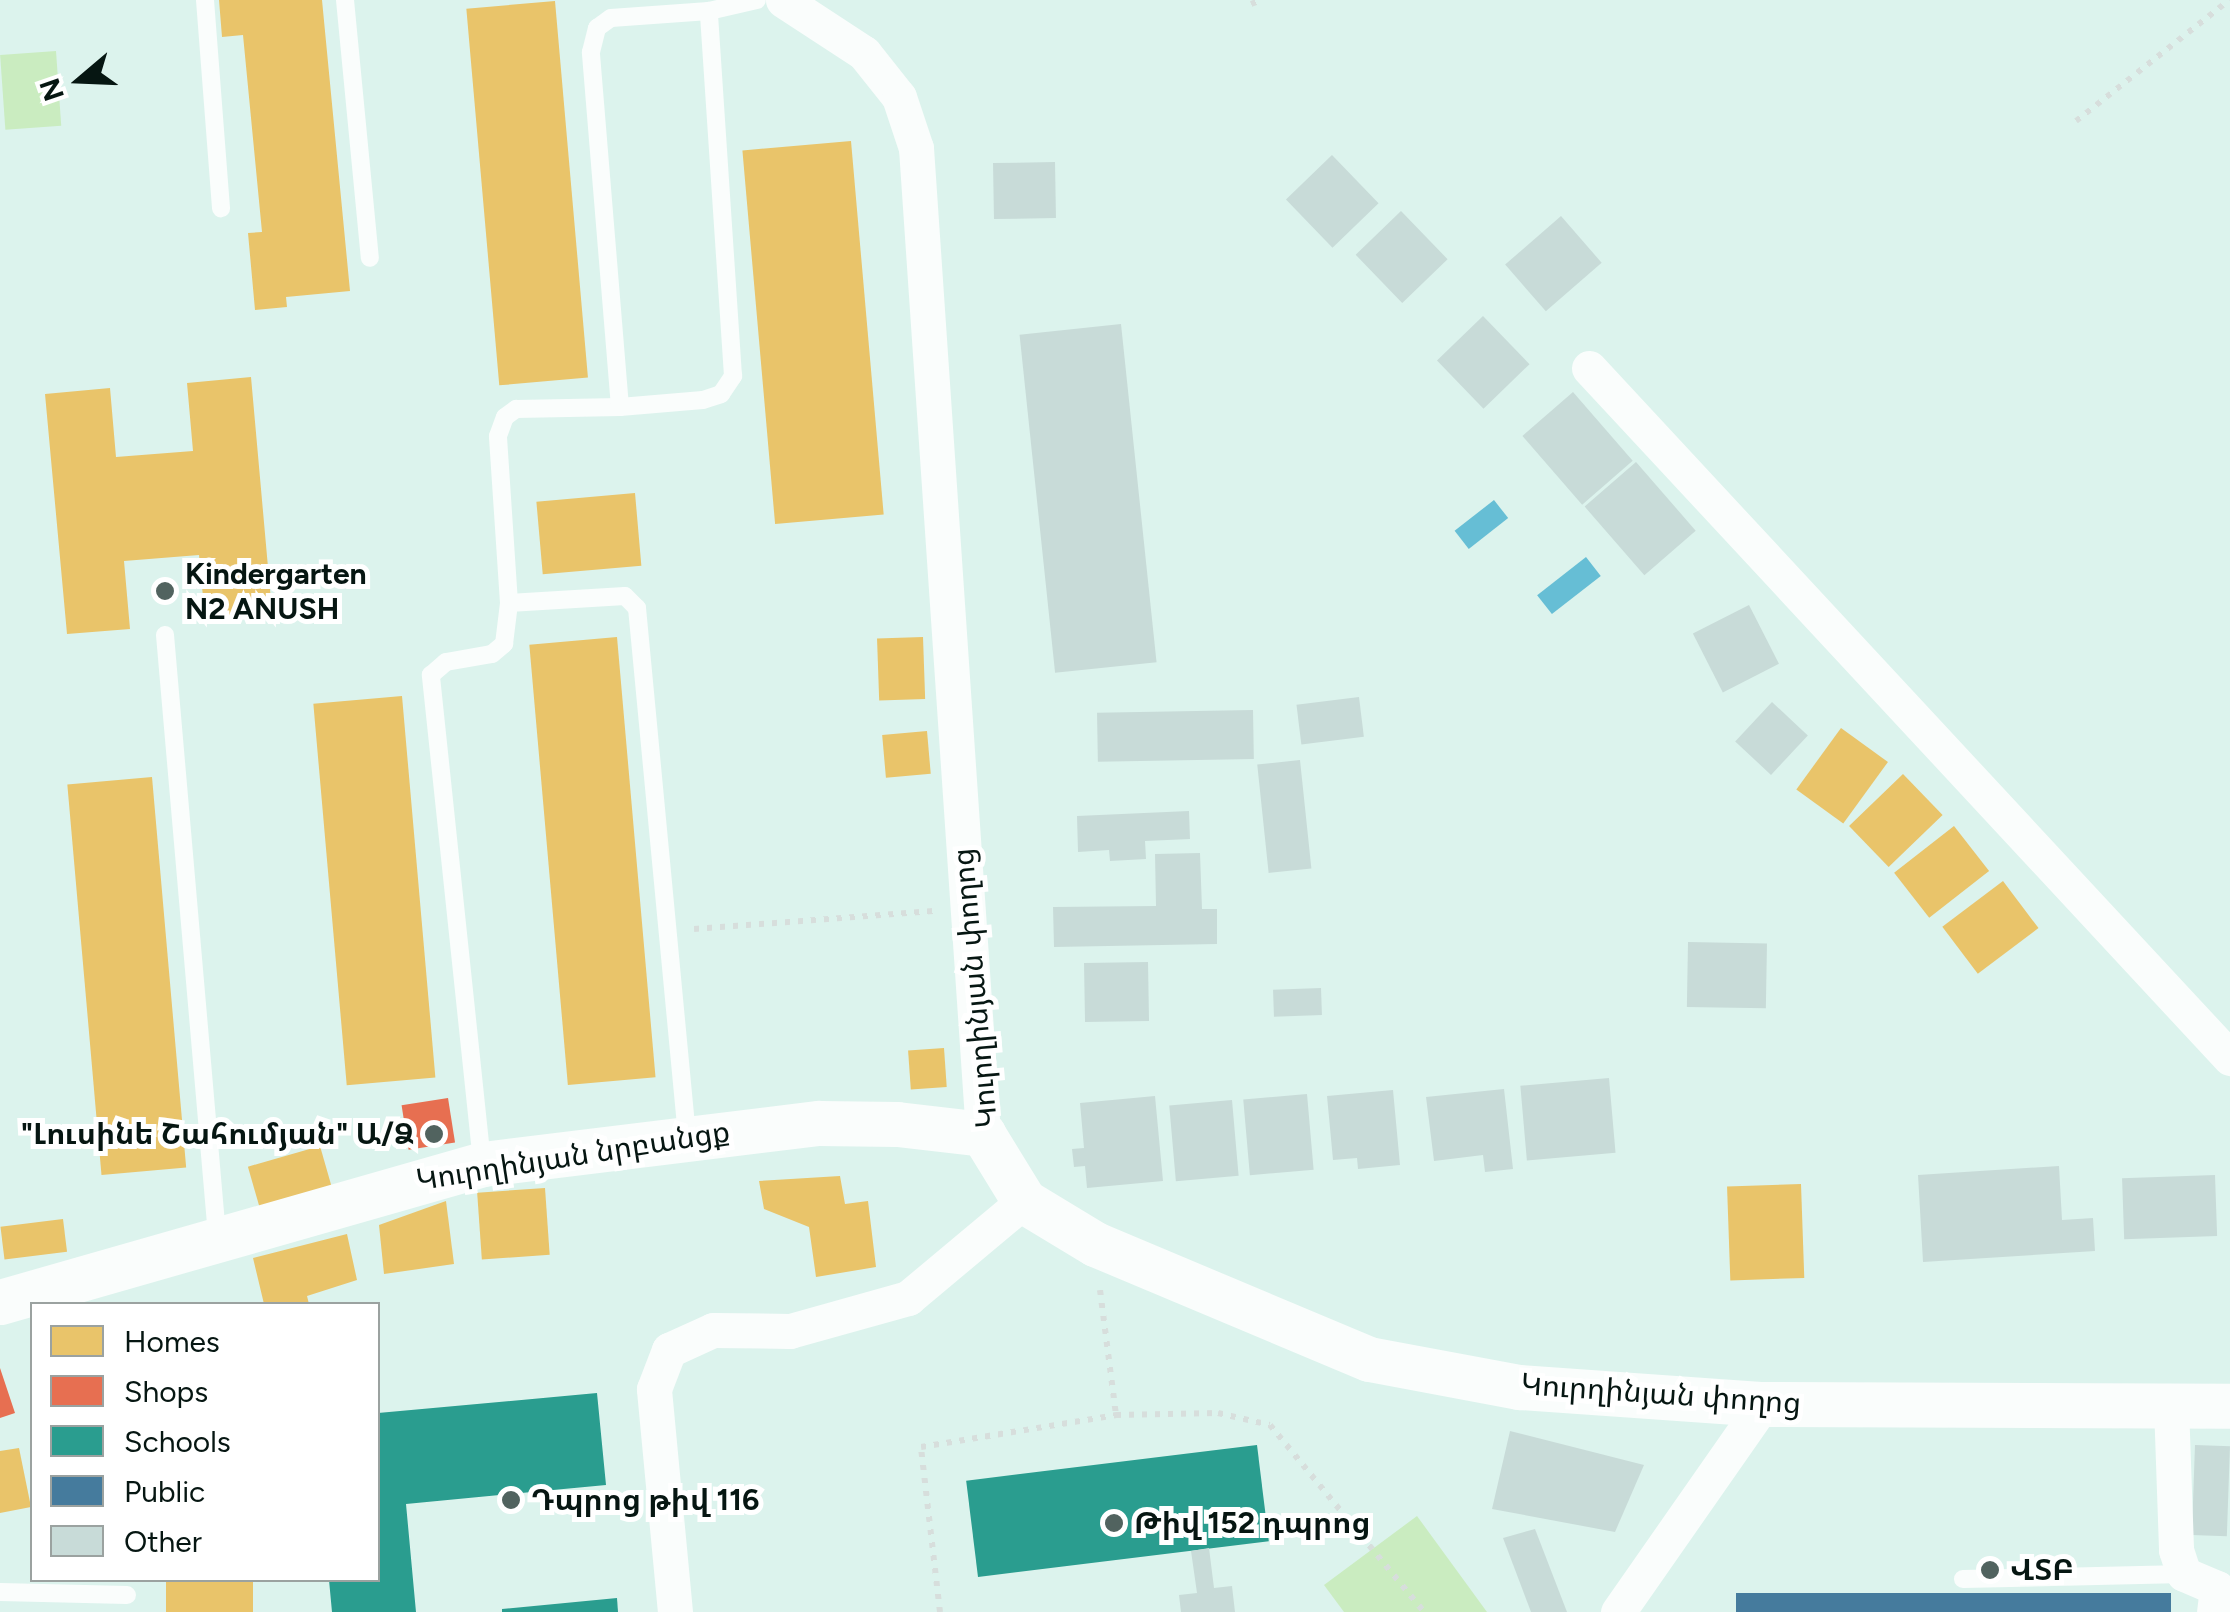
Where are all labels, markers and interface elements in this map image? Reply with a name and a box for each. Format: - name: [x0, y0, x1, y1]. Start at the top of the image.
- north arrow: [30, 30, 130, 130]
- text: N: [32, 74, 71, 106]
- place label: Kindergarten N2 ANUSH: [185, 556, 367, 626]
- marker: Kindergarten N2 ANUSH: [154, 580, 176, 602]
- street label: Կուրղինյան փողոց: [945, 847, 1005, 1129]
- street label: Կուրղինյան նրբանցք: [414, 1113, 732, 1199]
- place label: "Լուսինե Շահումյան" Ա/Ձ: [21, 1116, 414, 1152]
- marker: "Լուսինե Շահումյան" Ա/Ձ: [423, 1123, 445, 1145]
- legend: [30, 1302, 380, 1582]
- text: Homes: [124, 1323, 220, 1360]
- street label: Կուրղինյան փողոց: [1520, 1366, 1802, 1422]
- text: Shops: [124, 1373, 208, 1410]
- text: Schools: [124, 1423, 231, 1460]
- text: Public: [124, 1473, 205, 1510]
- place label: Դպրոց թիվ 116: [531, 1482, 759, 1518]
- marker: Դպրոց թիվ 116: [500, 1489, 522, 1511]
- place label: Թիվ 152 դպրոց: [1134, 1505, 1370, 1541]
- marker: Թիվ 152 դպրոց: [1103, 1512, 1125, 1534]
- text: Other: [124, 1523, 202, 1560]
- place label: ՎՏԲ: [2010, 1552, 2074, 1588]
- marker: ՎՏԲ: [1979, 1559, 2001, 1581]

